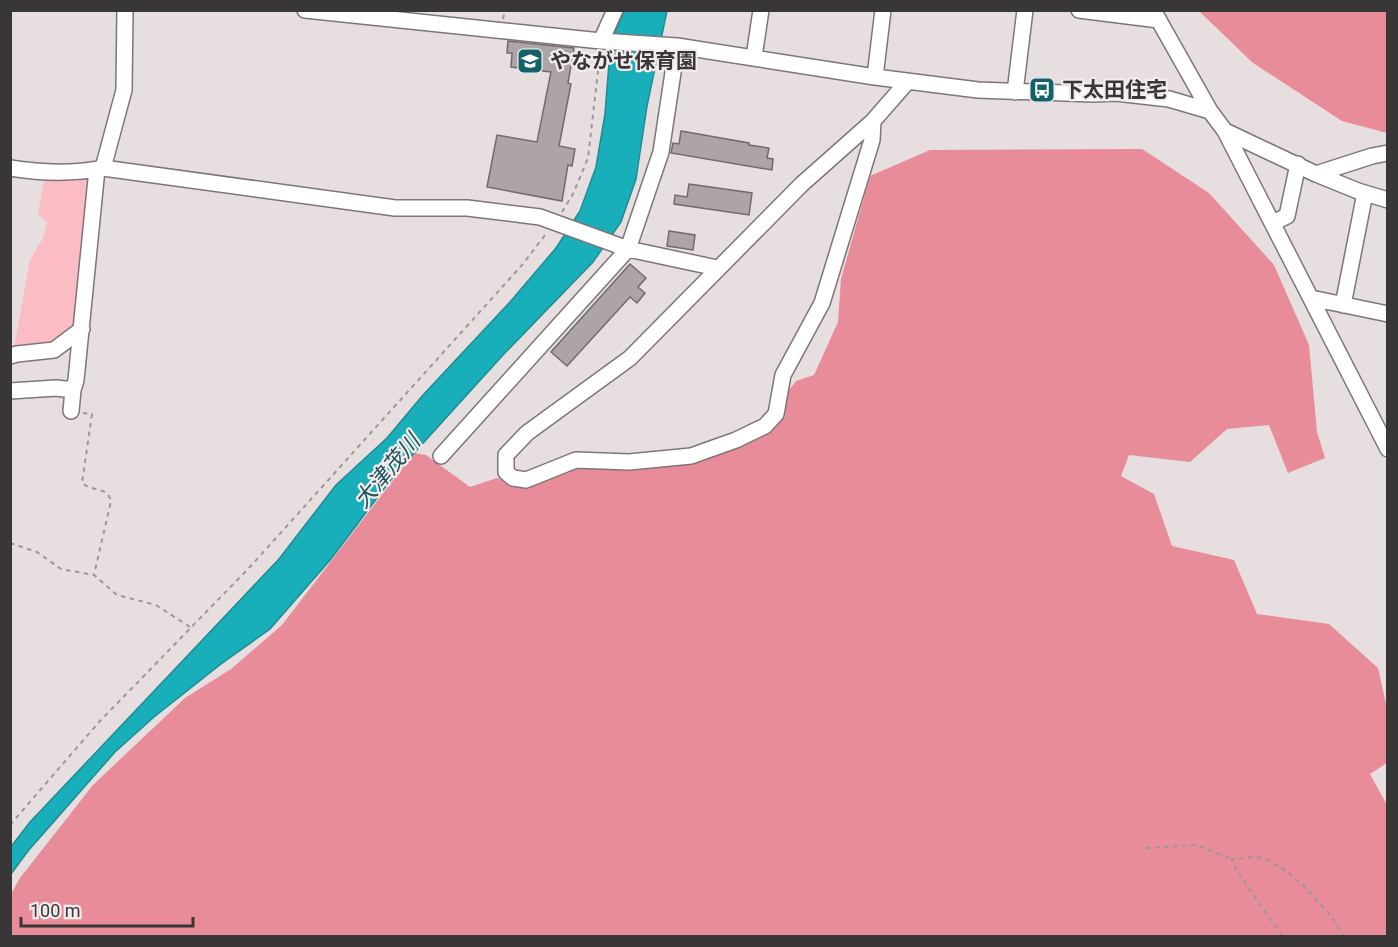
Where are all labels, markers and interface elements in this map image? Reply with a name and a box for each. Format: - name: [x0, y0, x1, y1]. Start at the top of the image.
- school or university icon: やながせ保育園: [515, 46, 545, 76]
- place label: やながせ保育園: [550, 49, 697, 73]
- bus stop icon: 下太田住宅: [1027, 75, 1057, 105]
- place label: 下太田住宅: [1062, 78, 1167, 102]
- water label: 大津茂川: [349, 428, 426, 513]
- scale bar: [21, 890, 194, 928]
- text: 100 m: [30, 900, 81, 921]

